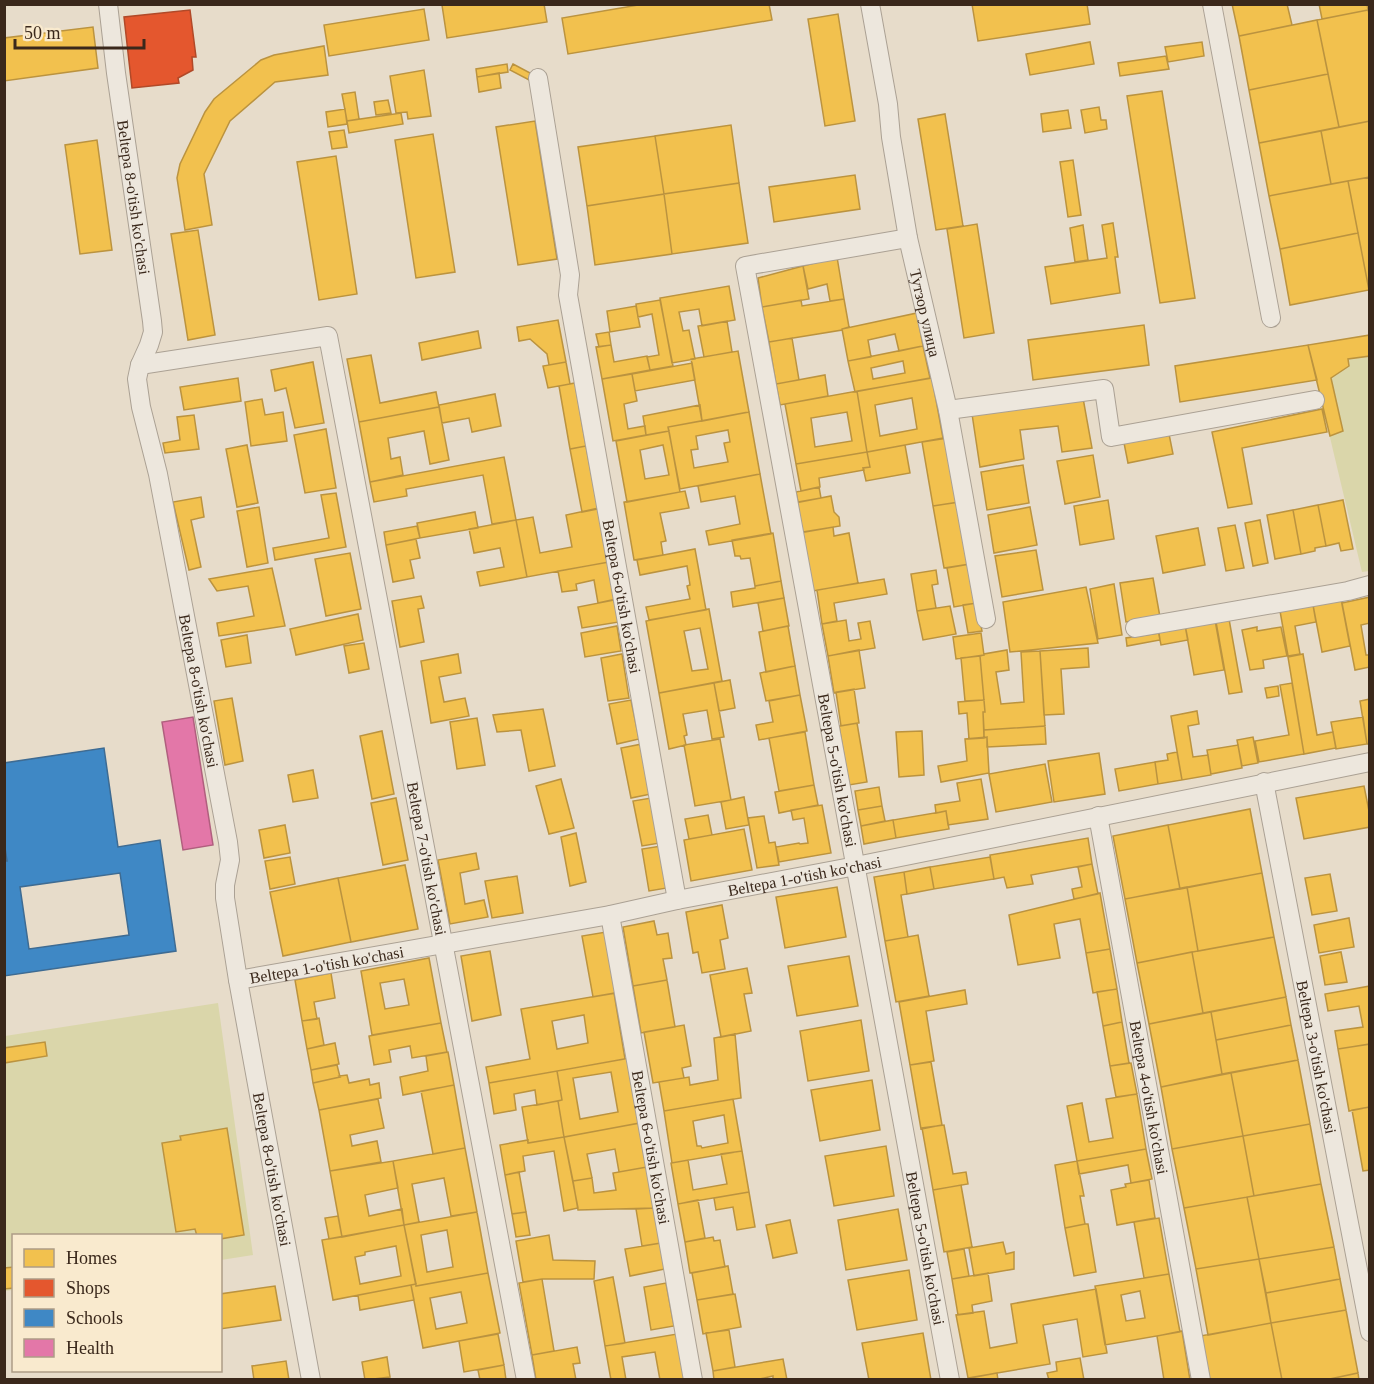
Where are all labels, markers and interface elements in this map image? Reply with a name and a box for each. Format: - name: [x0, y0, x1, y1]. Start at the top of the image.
- scale bar: [15, 12, 144, 50]
- text: 50 m: [24, 23, 61, 43]
- street label: Beltepa 8-o'tish ko'chasi: [114, 119, 153, 276]
- street label: Тутзор улица: [906, 267, 943, 359]
- street label: Beltepa 6-o'tish ko'chasi: [600, 518, 644, 675]
- street label: Beltepa 8-o'tish ko'chasi: [176, 613, 222, 770]
- street label: Beltepa 5-o'tish ko'chasi: [815, 692, 860, 849]
- street label: Beltepa 7-o'tish ko'chasi: [404, 780, 450, 937]
- street label: Beltepa 1-o'tish ko'chasi: [726, 853, 883, 899]
- street label: Beltepa 1-o'tish ko'chasi: [248, 943, 406, 987]
- street label: Beltepa 3-o'tish ko'chasi: [1293, 979, 1340, 1136]
- street label: Beltepa 4-o'tish ko'chasi: [1127, 1019, 1171, 1176]
- street label: Beltepa 6-o'tish ko'chasi: [629, 1069, 673, 1226]
- street label: Beltepa 8-o'tish ko'chasi: [250, 1091, 295, 1248]
- street label: Beltepa 5-o'tish ko'chasi: [903, 1170, 948, 1327]
- legend: [12, 1234, 222, 1372]
- text: Homes: [66, 1248, 117, 1268]
- text: Shops: [66, 1278, 110, 1298]
- text: Schools: [66, 1308, 123, 1328]
- text: Health: [66, 1338, 114, 1358]

